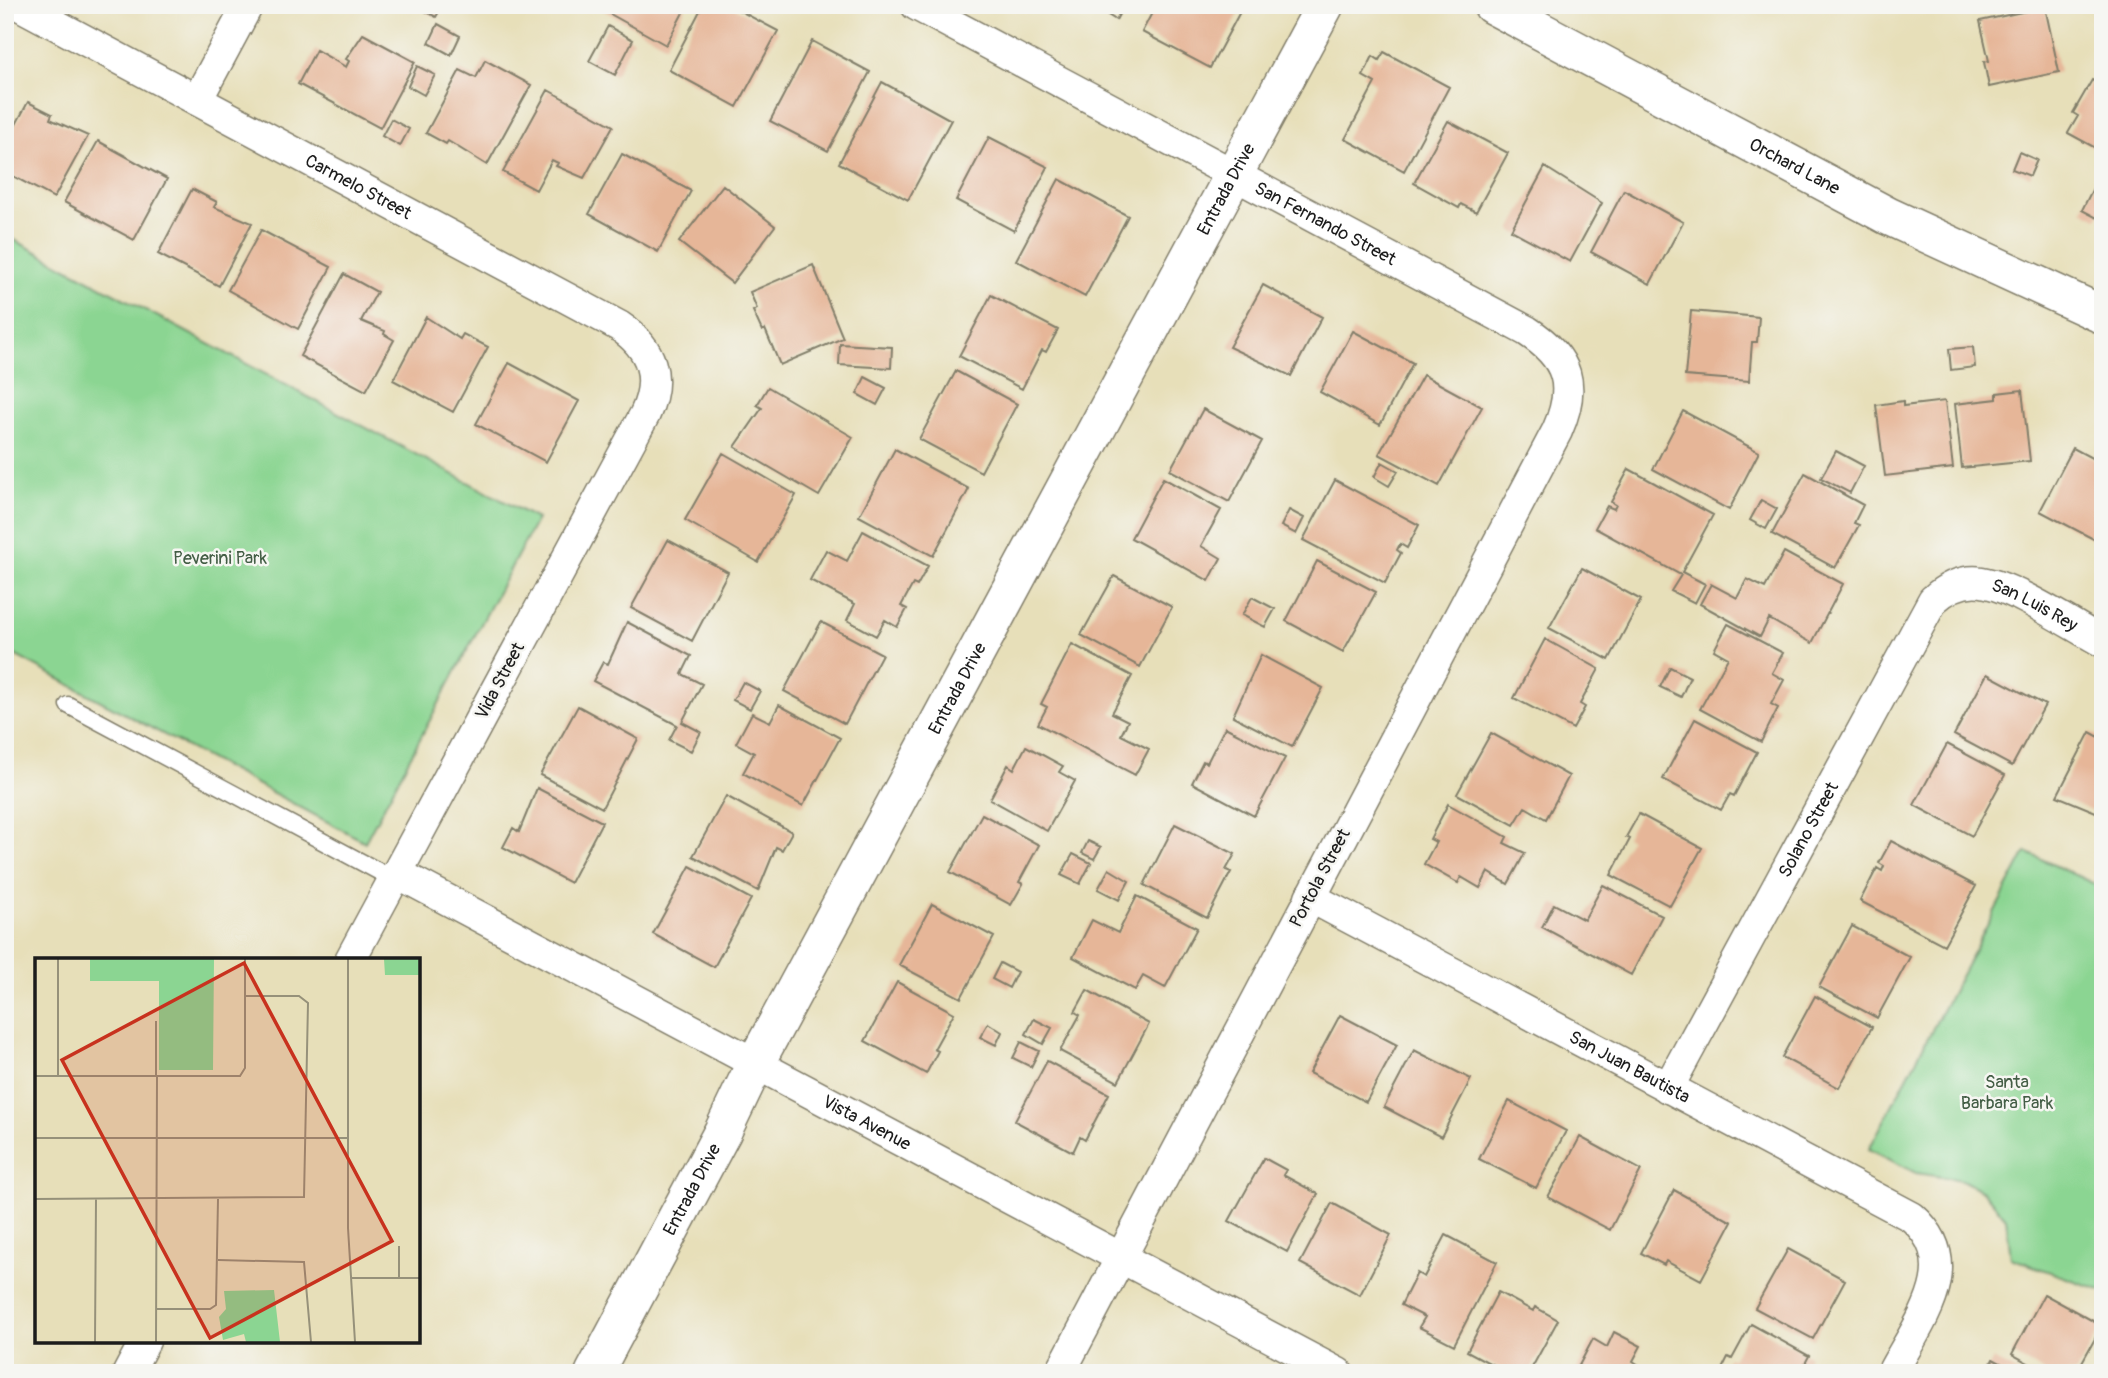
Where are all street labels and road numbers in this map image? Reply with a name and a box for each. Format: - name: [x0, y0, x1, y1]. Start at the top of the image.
- street label: Orchard Lane: [1745, 133, 1844, 200]
- street label: Entrada Drive: [1192, 139, 1260, 239]
- street label: Carmelo Street: [301, 149, 416, 225]
- street label: San Fernando Street: [1251, 176, 1401, 271]
- street label: San Luis Rey: [1989, 573, 2082, 637]
- street label: Vida Street: [470, 638, 530, 723]
- street label: Entrada Drive: [923, 638, 991, 738]
- street label: Solano Street: [1773, 777, 1844, 881]
- street label: Portola Street: [1284, 824, 1356, 931]
- street label: San Juan Bautista: [1565, 1025, 1694, 1108]
- street label: Vista Avenue: [819, 1090, 915, 1156]
- street label: Entrada Drive: [658, 1139, 726, 1239]

